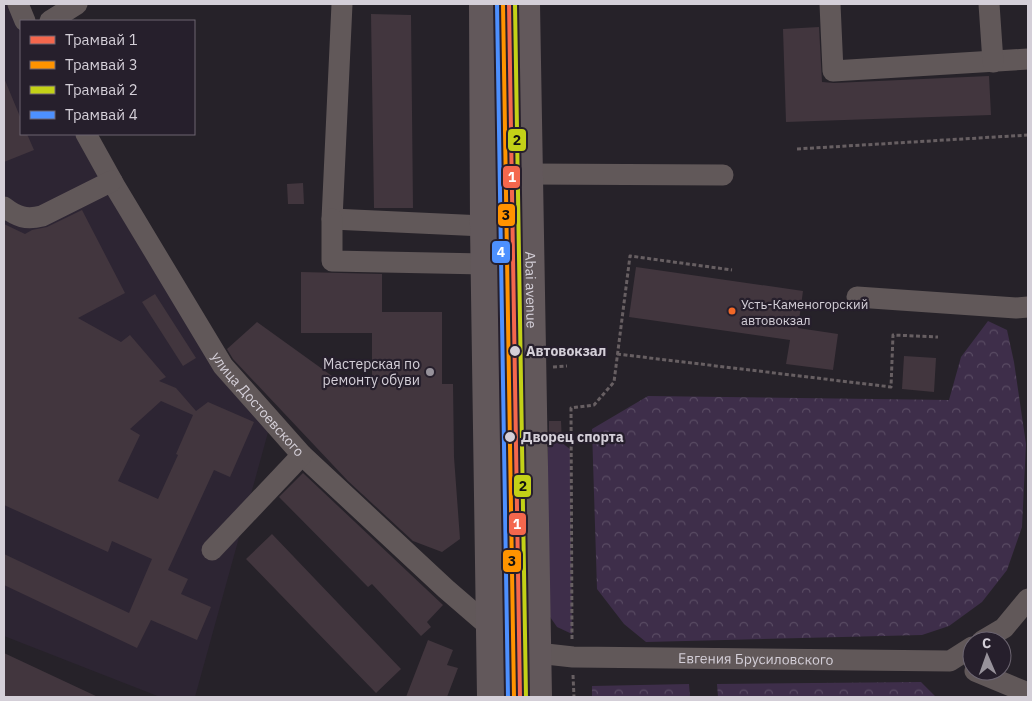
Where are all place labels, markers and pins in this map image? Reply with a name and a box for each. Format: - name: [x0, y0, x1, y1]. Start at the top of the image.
- place label: Усть-Каменогорский автовокзал: [741, 296, 868, 329]
- marker: Усть-Каменогорский автовокзал: [727, 306, 737, 316]
- place label: Автовокзал: [526, 342, 606, 360]
- marker: Автовокзал: [508, 344, 522, 358]
- place label: Мастерская по ремонту обуви: [323, 355, 420, 389]
- marker: Мастерская по ремонту обуви: [424, 366, 436, 378]
- place label: Дворец спорта: [521, 428, 624, 446]
- marker: Дворец спорта: [503, 430, 517, 444]

